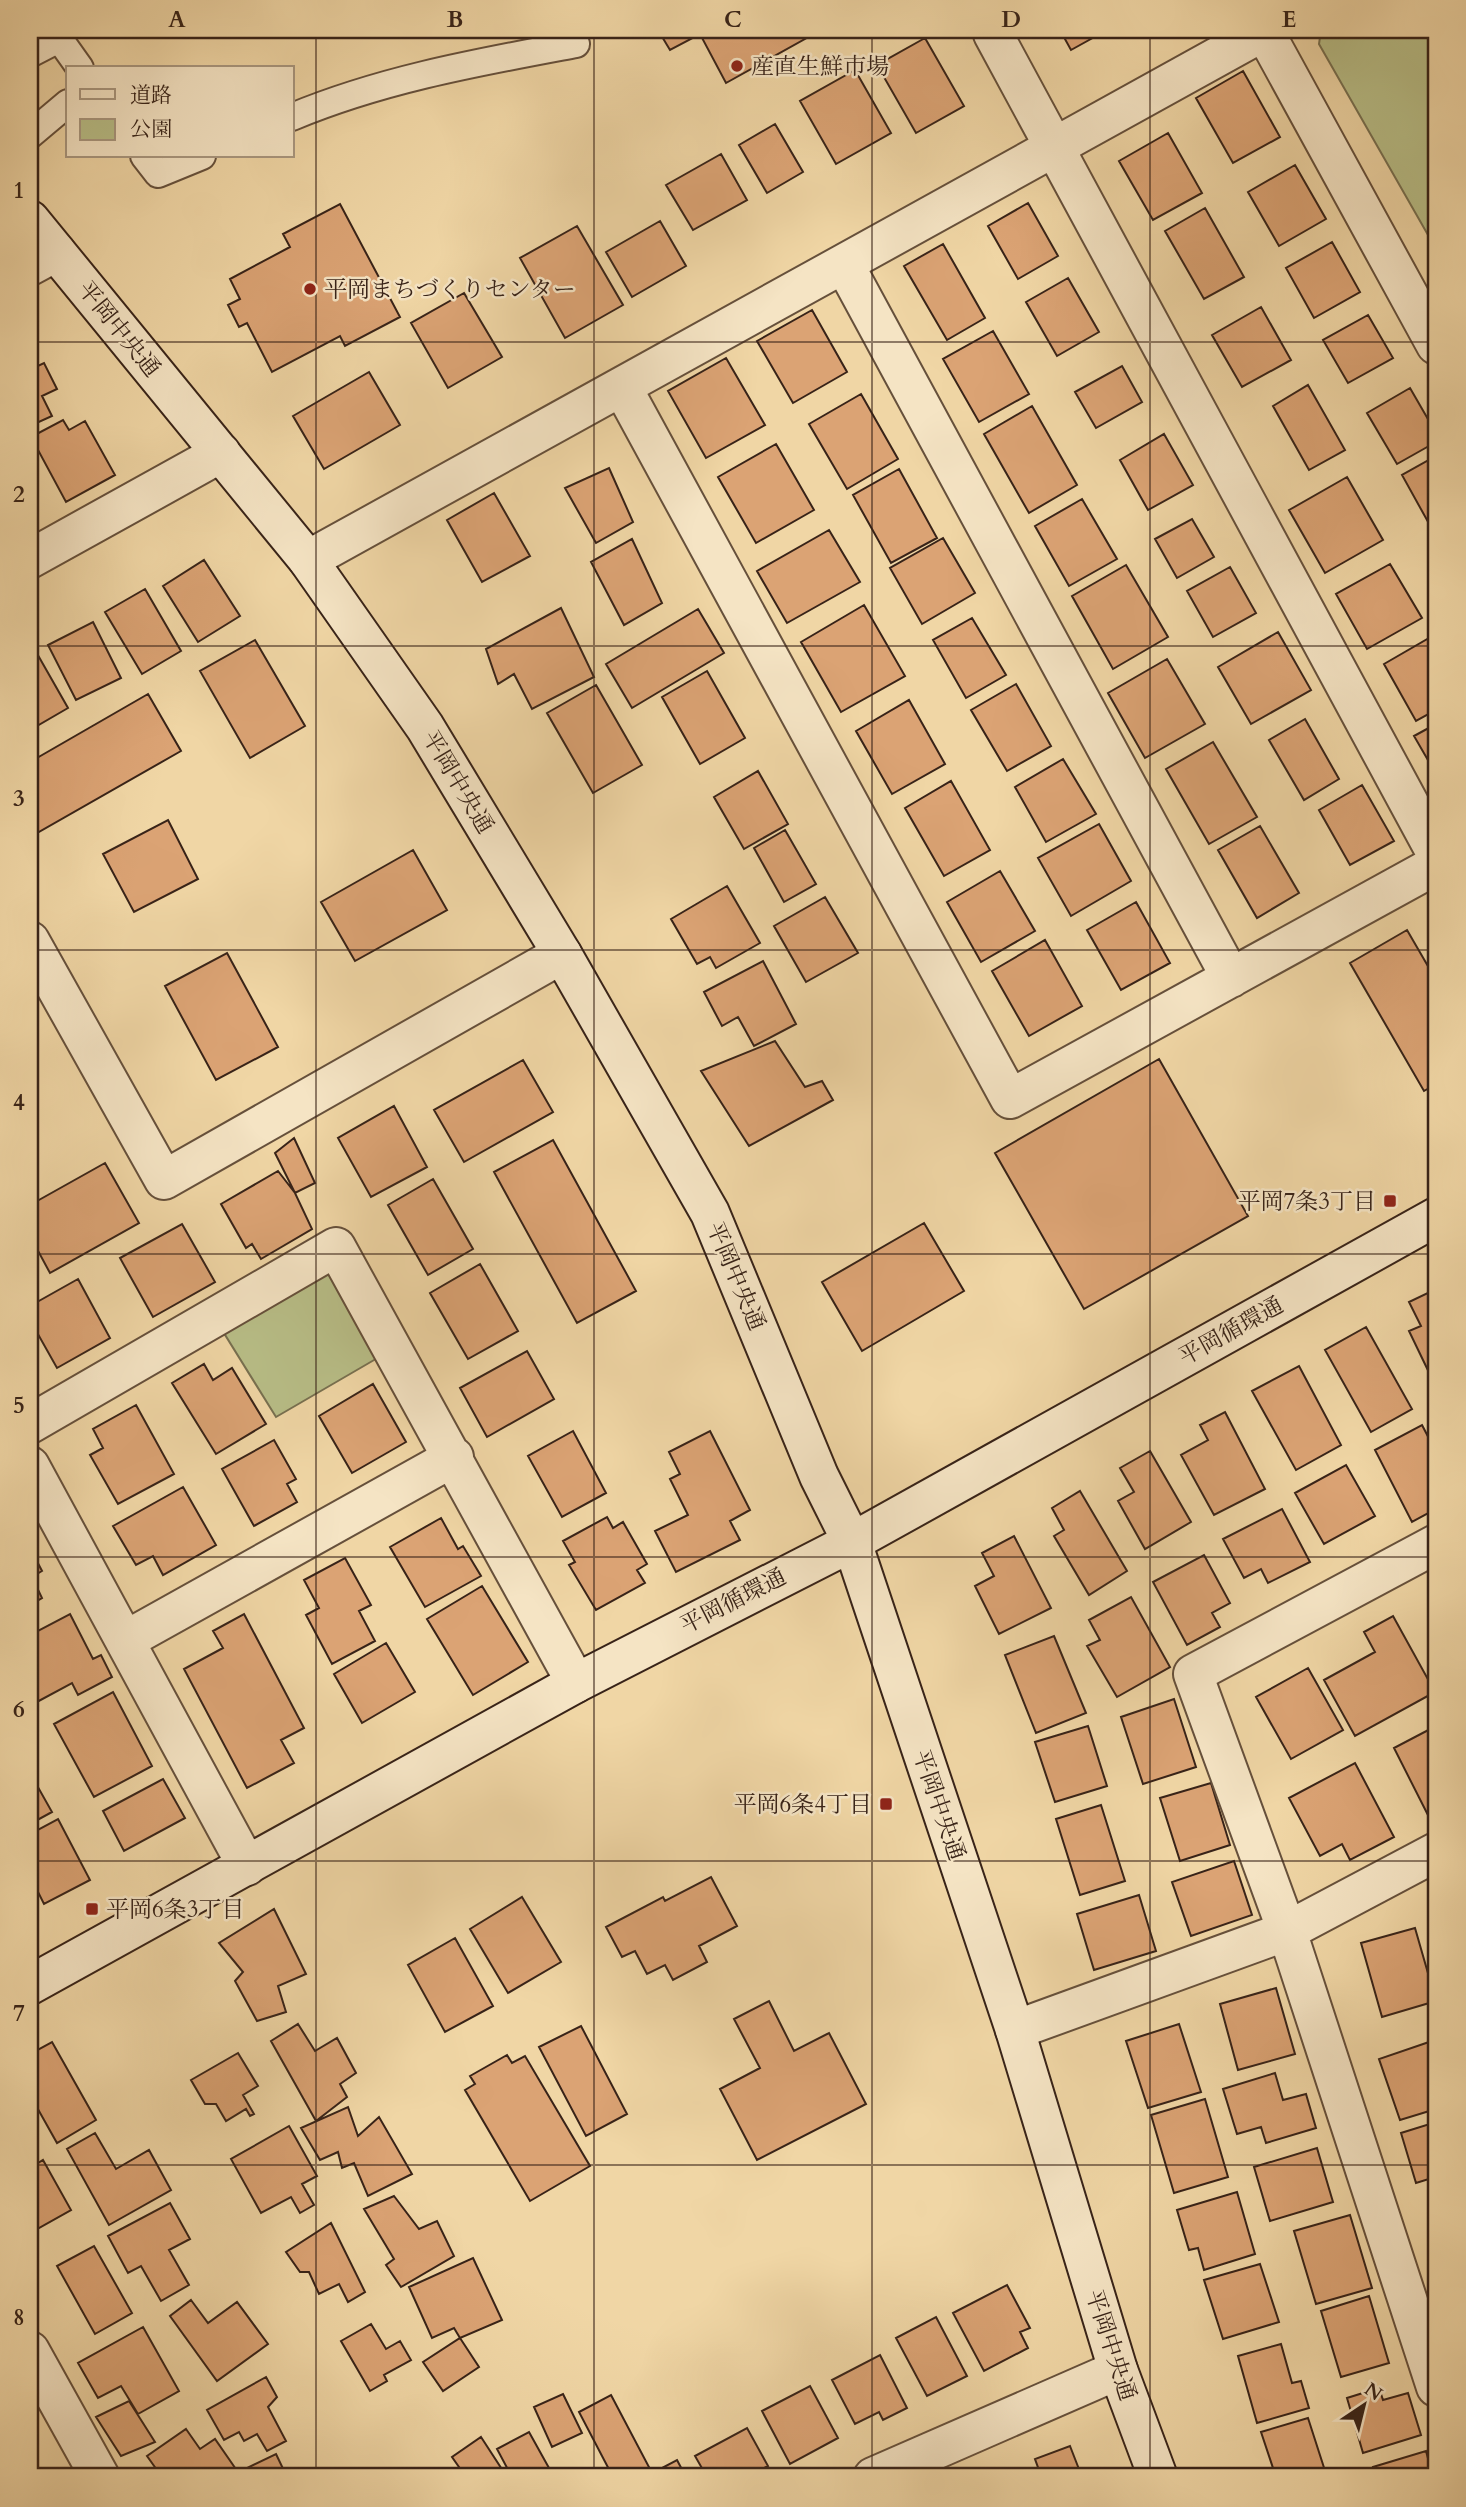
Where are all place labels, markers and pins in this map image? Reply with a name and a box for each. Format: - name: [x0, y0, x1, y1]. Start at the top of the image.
- place label: 産直生鮮市場: [751, 51, 889, 82]
- marker: 産直生鮮市場: [729, 58, 745, 74]
- place label: 平岡まちづくりセンター: [324, 274, 576, 305]
- marker: 平岡まちづくりセンター: [302, 281, 318, 297]
- place label: 平岡7条3丁目: [1237, 1186, 1376, 1217]
- marker: 平岡7条3丁目: [1382, 1193, 1398, 1209]
- place label: 平岡6条4丁目: [733, 1789, 872, 1820]
- marker: 平岡6条4丁目: [878, 1796, 894, 1812]
- place label: 平岡6条3丁目: [106, 1894, 245, 1925]
- marker: 平岡6条3丁目: [84, 1901, 100, 1917]

